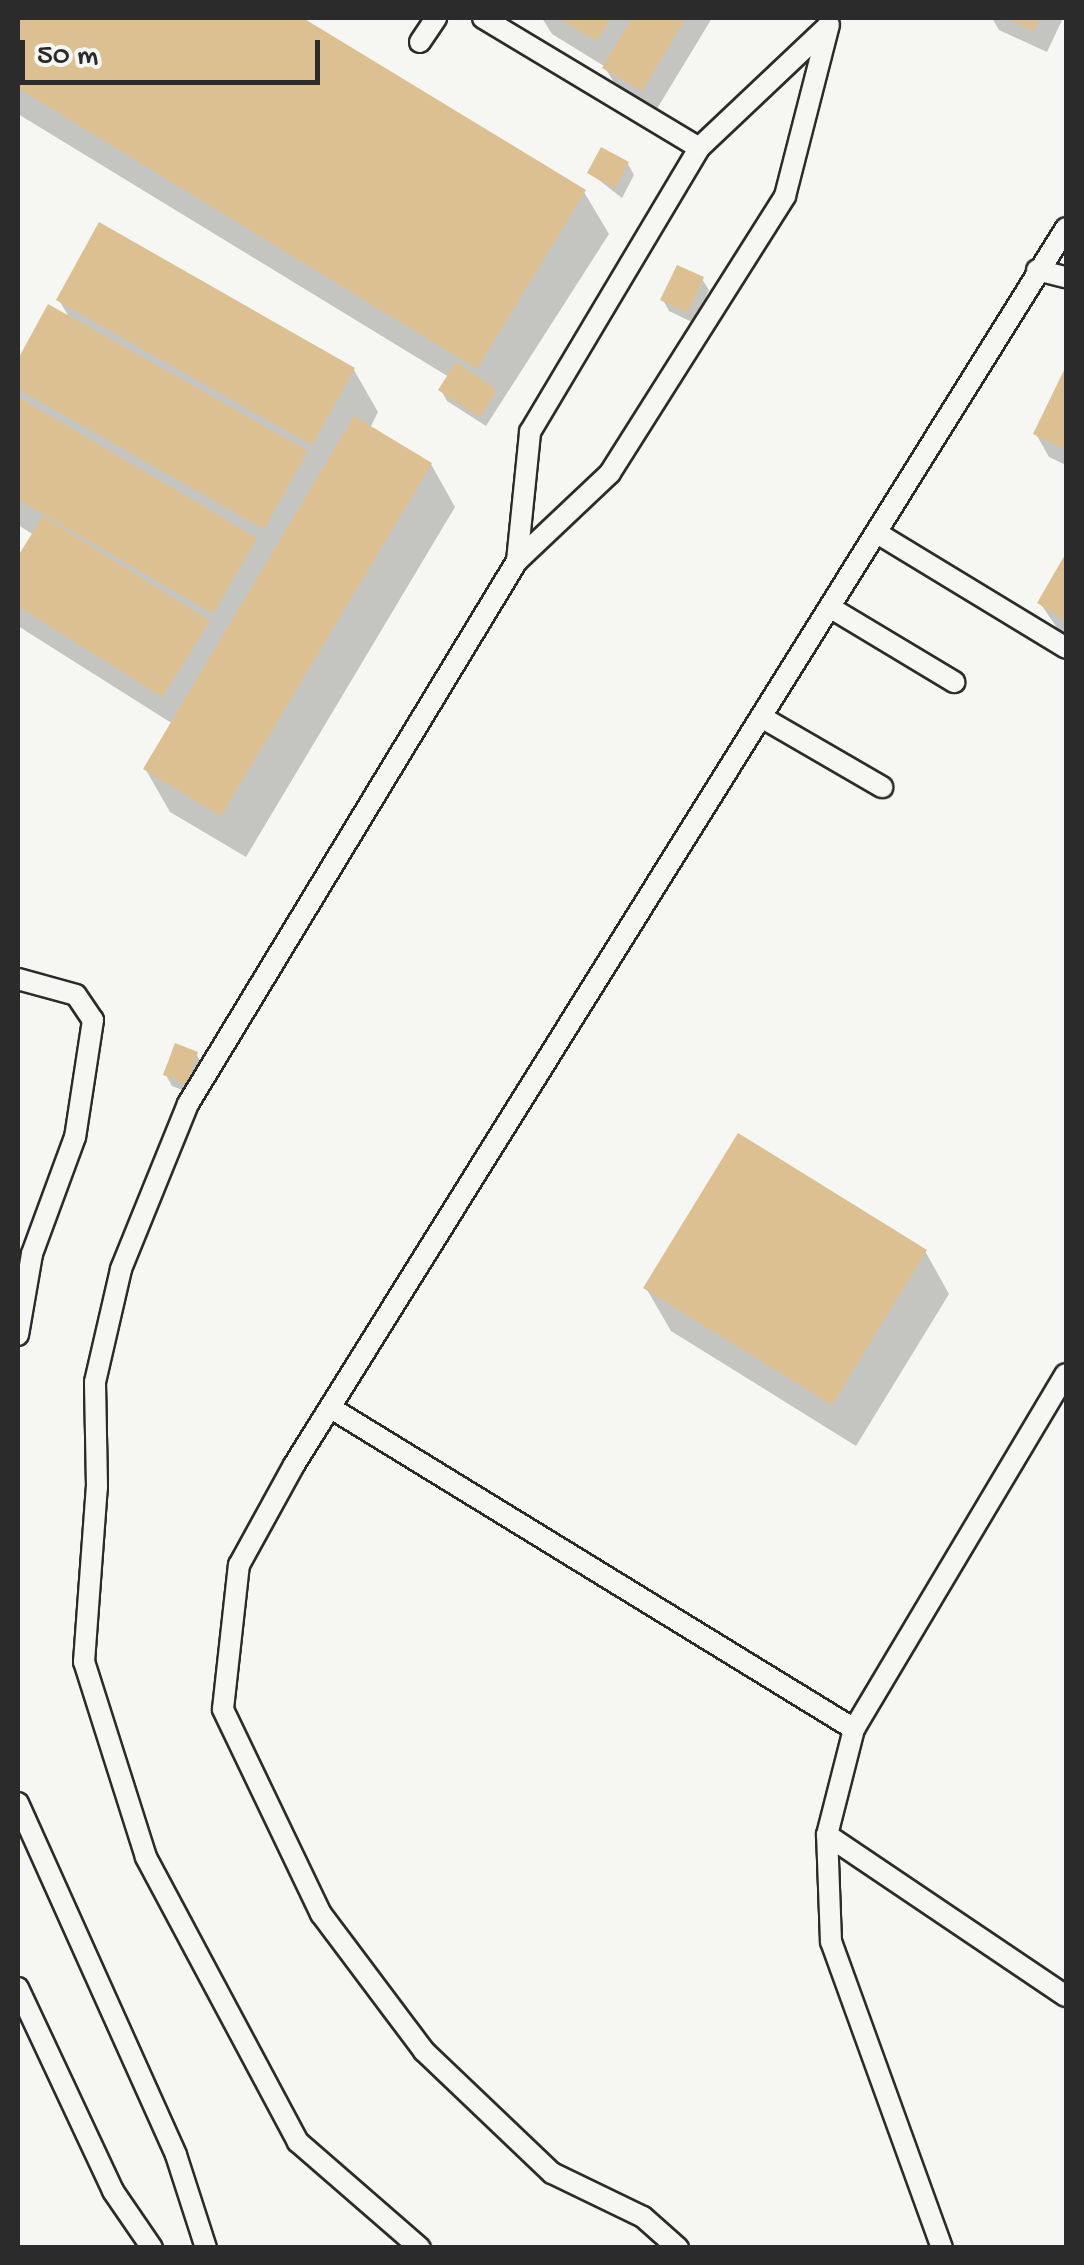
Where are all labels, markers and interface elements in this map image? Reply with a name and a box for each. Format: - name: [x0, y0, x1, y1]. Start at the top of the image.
- scale bar: [25, 20, 325, 82]
- text: 50 m: [37, 40, 98, 75]

